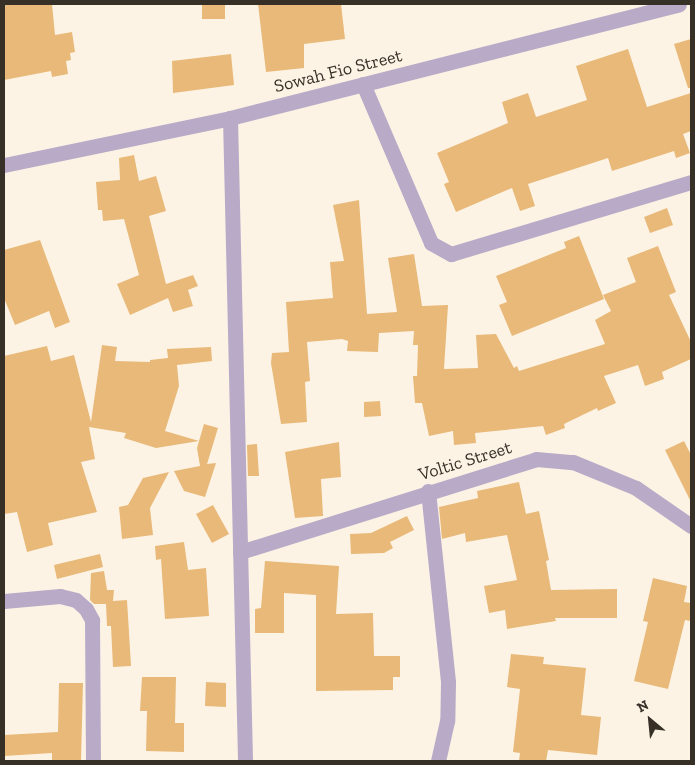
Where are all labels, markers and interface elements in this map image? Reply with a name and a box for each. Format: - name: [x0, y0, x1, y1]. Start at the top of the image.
- street label: Sowah Fio Street: [272, 45, 404, 97]
- street label: Voltic Street: [416, 437, 514, 485]
- north arrow: [625, 695, 675, 745]
- text: N: [634, 696, 651, 716]

